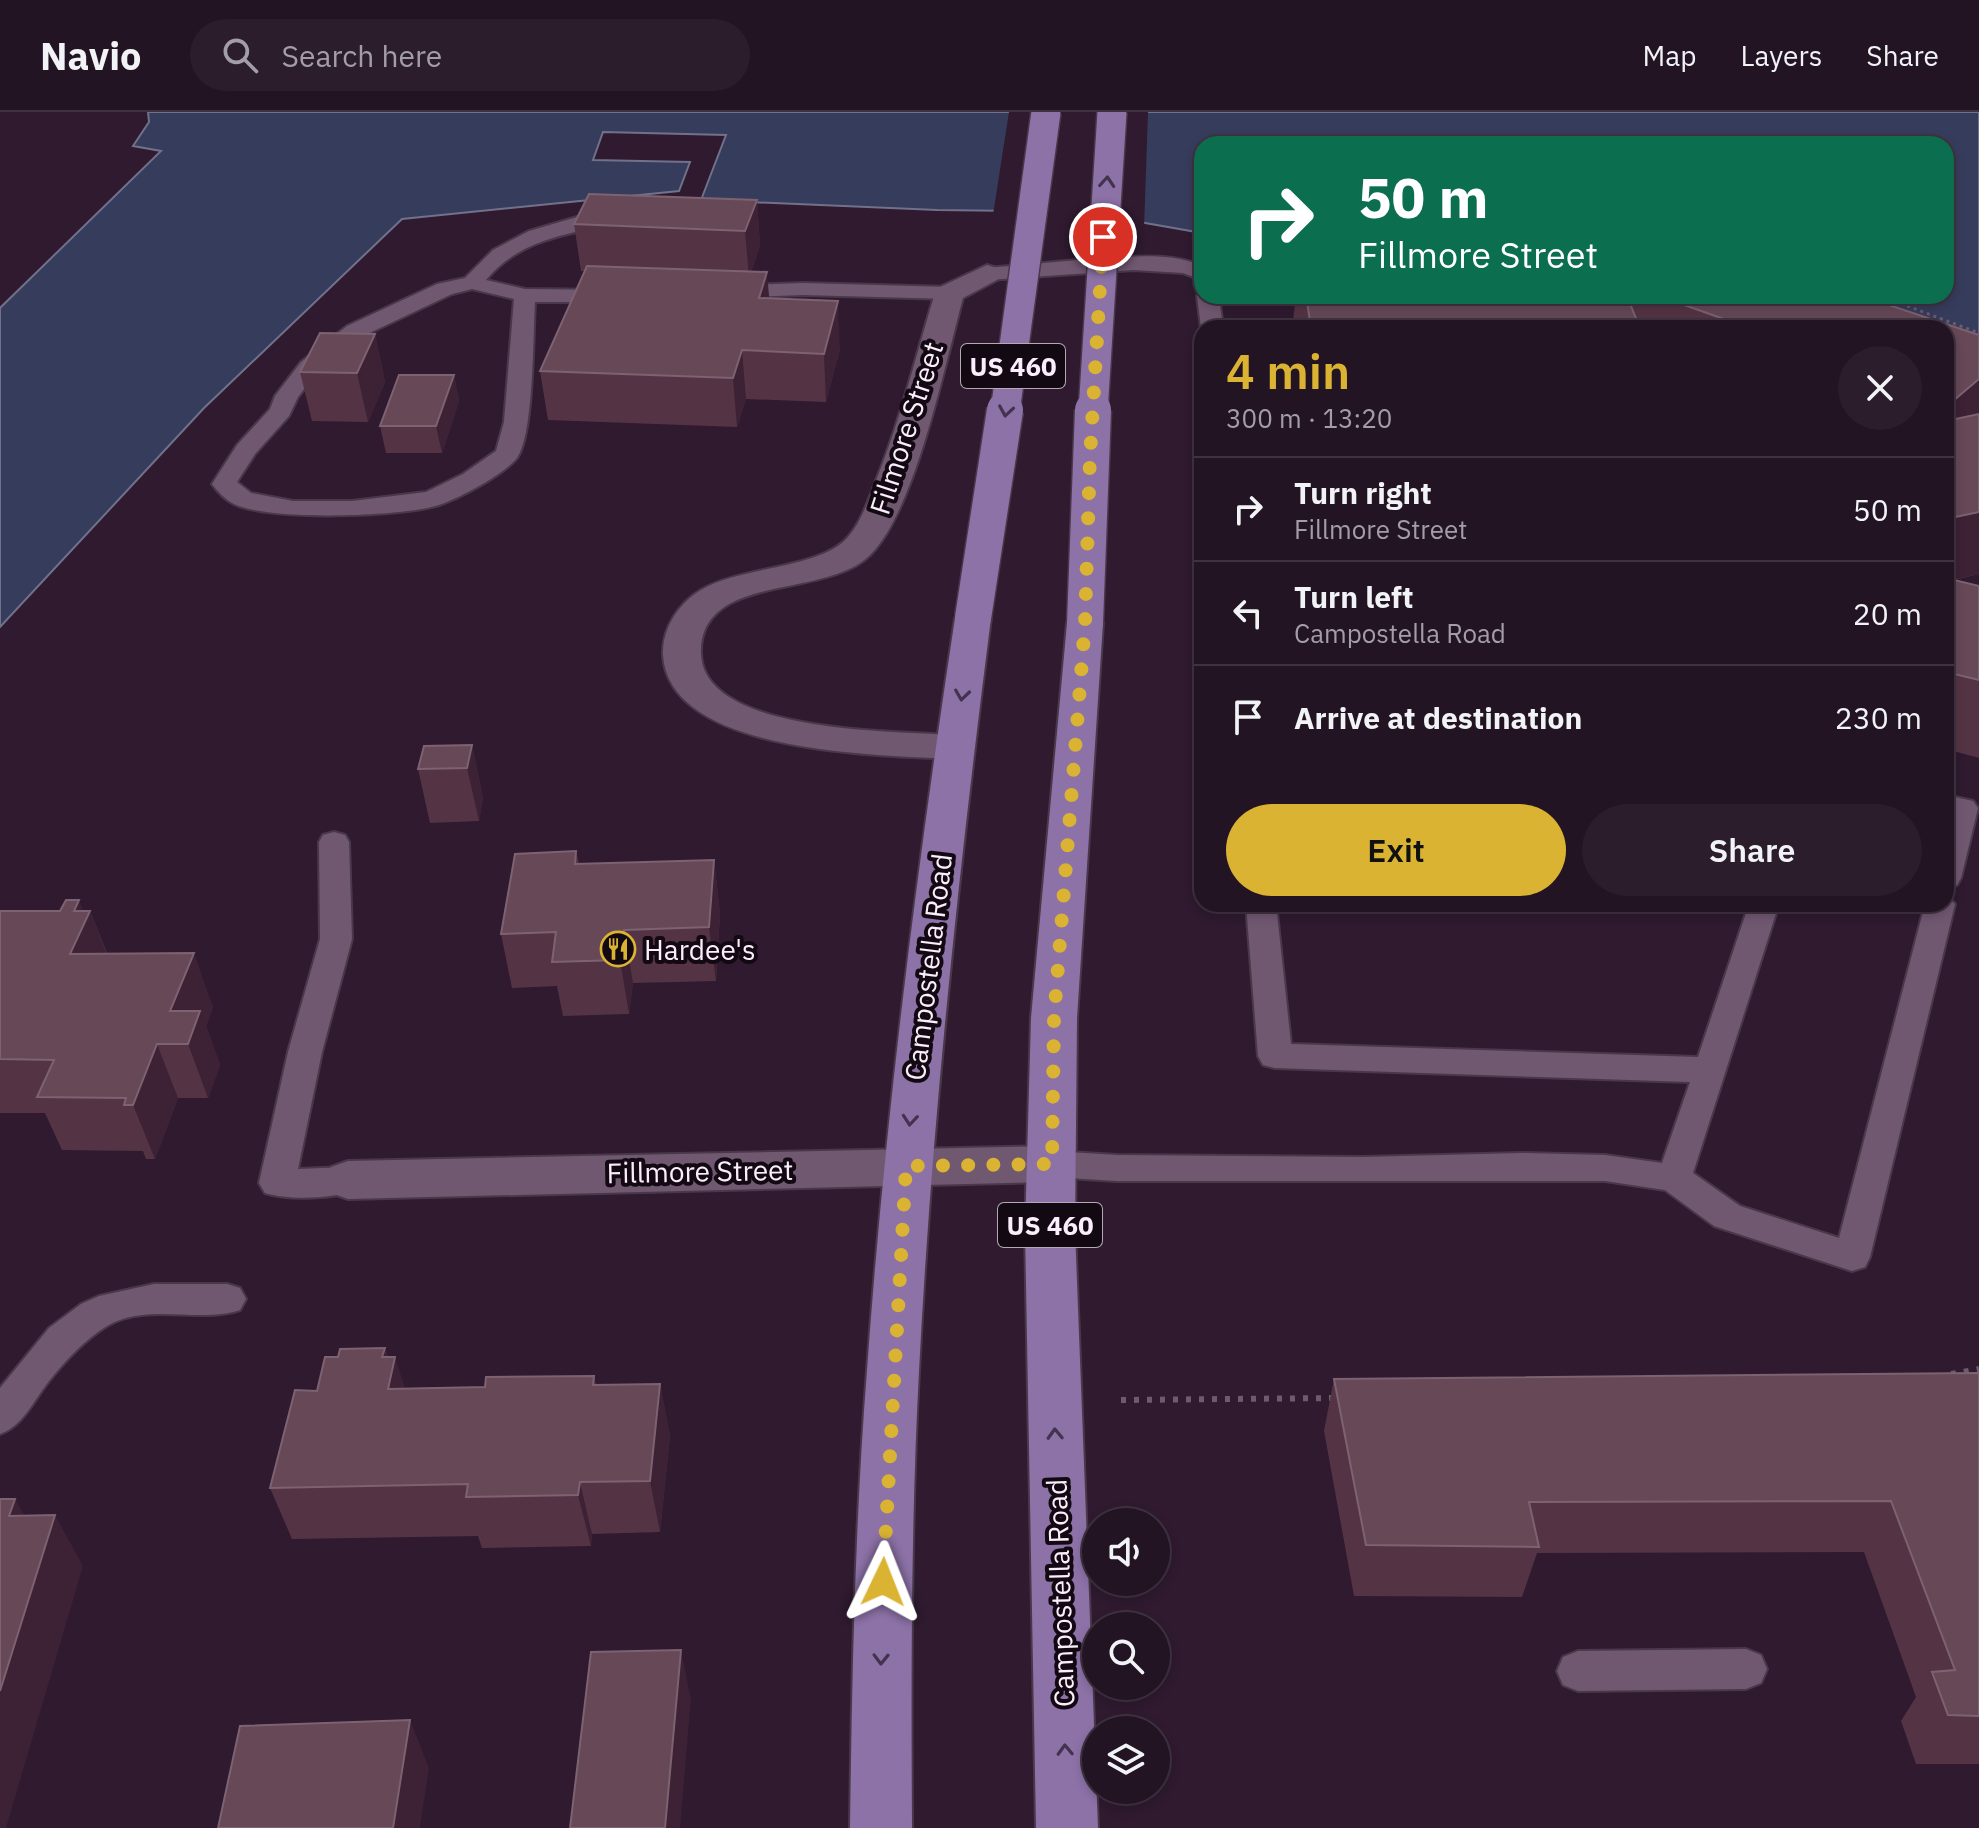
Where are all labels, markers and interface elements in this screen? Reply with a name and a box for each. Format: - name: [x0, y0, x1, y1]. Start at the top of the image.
- search box: [190, 19, 750, 91]
- text: Navio: [40, 31, 142, 80]
- icon: search: [218, 33, 262, 77]
- text: Search here: [282, 36, 442, 75]
- text: Map: [1642, 37, 1696, 74]
- text: Layers: [1740, 37, 1822, 74]
- text: Share: [1866, 37, 1939, 74]
- text: 50 m: [1358, 161, 1488, 233]
- icon: right: [1226, 168, 1330, 272]
- one-way arrow: [1098, 175, 1115, 188]
- pin: [1069, 203, 1137, 271]
- icon: arrive: [1081, 215, 1125, 259]
- text: Fillmore Street: [1358, 231, 1598, 278]
- street label: Filmore Street: [861, 337, 951, 519]
- text: 4 min: [1226, 340, 1350, 402]
- road number: US 460: [961, 344, 1065, 388]
- button: close: [1838, 346, 1922, 430]
- text: 300 m · 13:20: [1226, 401, 1392, 435]
- one-way arrow: [998, 404, 1015, 418]
- text: Turn right: [1294, 473, 1432, 512]
- icon: right: [1226, 487, 1270, 531]
- text: 50 m: [1853, 490, 1922, 529]
- text: Fillmore Street: [1294, 512, 1467, 546]
- text: Turn left: [1294, 577, 1413, 616]
- icon: left: [1226, 591, 1270, 635]
- text: 20 m: [1853, 594, 1922, 633]
- text: Campostella Road: [1294, 616, 1506, 650]
- one-way arrow: [954, 688, 971, 702]
- icon: arrive: [1226, 695, 1270, 739]
- text: Arrive at destination: [1294, 698, 1582, 737]
- text: 230 m: [1835, 698, 1922, 737]
- button: Exit: [1226, 804, 1566, 896]
- button: Share: [1582, 804, 1922, 896]
- street label: Campostella Road: [896, 851, 960, 1083]
- restaurant icon: Hardee's: [599, 930, 637, 968]
- place label: Hardee's: [644, 931, 756, 968]
- one-way arrow: [902, 1114, 919, 1127]
- street label: Fillmore Street: [606, 1151, 794, 1191]
- road number: US 460: [998, 1203, 1102, 1247]
- one-way arrow: [1046, 1427, 1063, 1440]
- street label: Campostella Road: [1038, 1478, 1082, 1708]
- map controls: [1082, 1508, 1170, 1804]
- button: sound: [1082, 1508, 1170, 1596]
- position arrow: [841, 1540, 925, 1624]
- button: search: [1082, 1612, 1170, 1700]
- one-way arrow: [873, 1653, 890, 1666]
- button: layers: [1082, 1716, 1170, 1804]
- one-way arrow: [1056, 1743, 1073, 1756]

